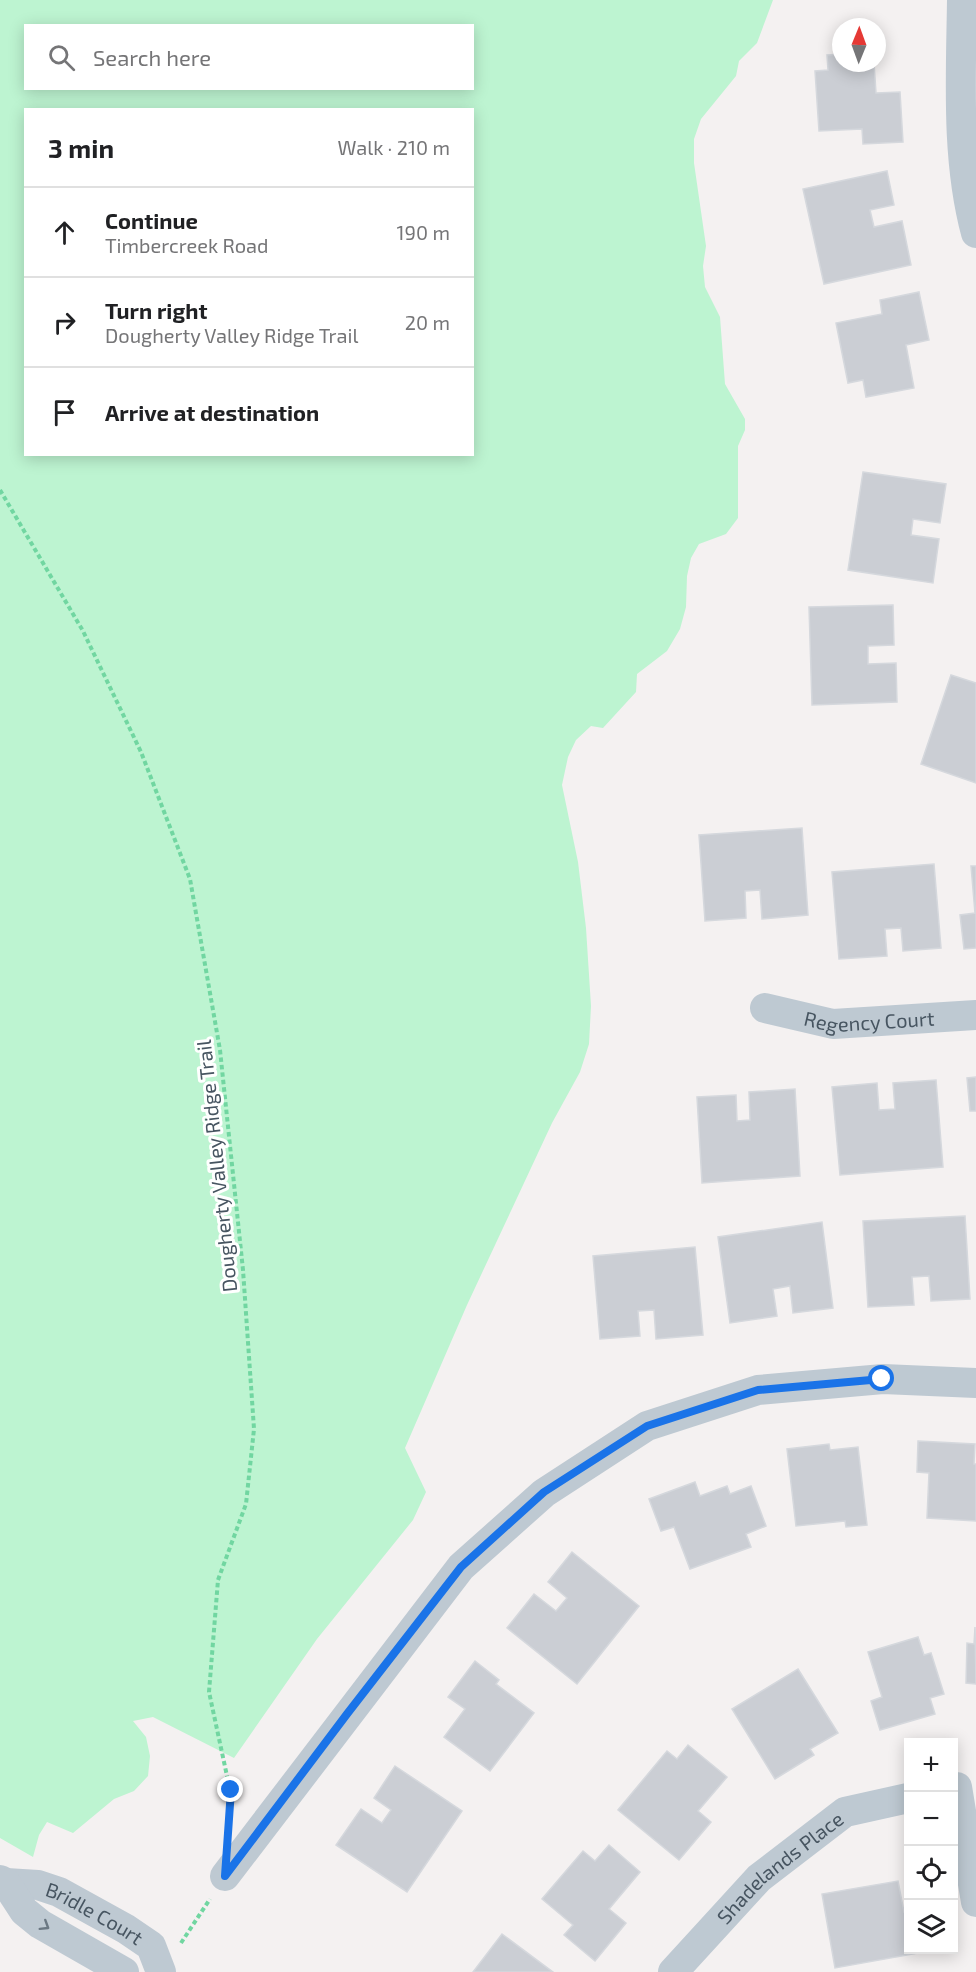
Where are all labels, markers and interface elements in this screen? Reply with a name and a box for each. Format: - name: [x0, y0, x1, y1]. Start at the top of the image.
- north arrow: [832, 18, 886, 72]
- search box: [24, 24, 474, 90]
- icon: search: [45, 41, 78, 74]
- text: Search here: [93, 44, 211, 70]
- text: 3 min: [48, 132, 114, 163]
- text: Walk · 210 m: [338, 135, 450, 159]
- text: Continue: [105, 207, 198, 233]
- icon: ahead: [48, 216, 81, 249]
- text: 190 m: [397, 220, 450, 244]
- text: Timbercreek Road: [105, 233, 269, 257]
- text: Turn right: [105, 297, 207, 323]
- icon: right: [48, 306, 81, 339]
- text: 20 m: [405, 310, 450, 334]
- text: Dougherty Valley Ridge Trail: [105, 323, 358, 347]
- icon: arrive: [48, 396, 81, 429]
- text: Arrive at destination: [105, 399, 319, 425]
- street label: Regency Court: [802, 1006, 935, 1037]
- street label: Dougherty Valley Ridge Trail: [191, 1039, 241, 1293]
- route start: [868, 1365, 894, 1391]
- map controls: [904, 1738, 958, 1954]
- button: +: [904, 1738, 958, 1792]
- route end: [217, 1776, 243, 1802]
- button: −: [904, 1792, 958, 1846]
- street label: Shadelands Place: [711, 1806, 848, 1928]
- button: locate: [904, 1846, 958, 1900]
- street label: Bridle Court: [43, 1877, 148, 1950]
- button: layers: [904, 1900, 958, 1954]
- one-way arrow: [39, 1919, 49, 1931]

